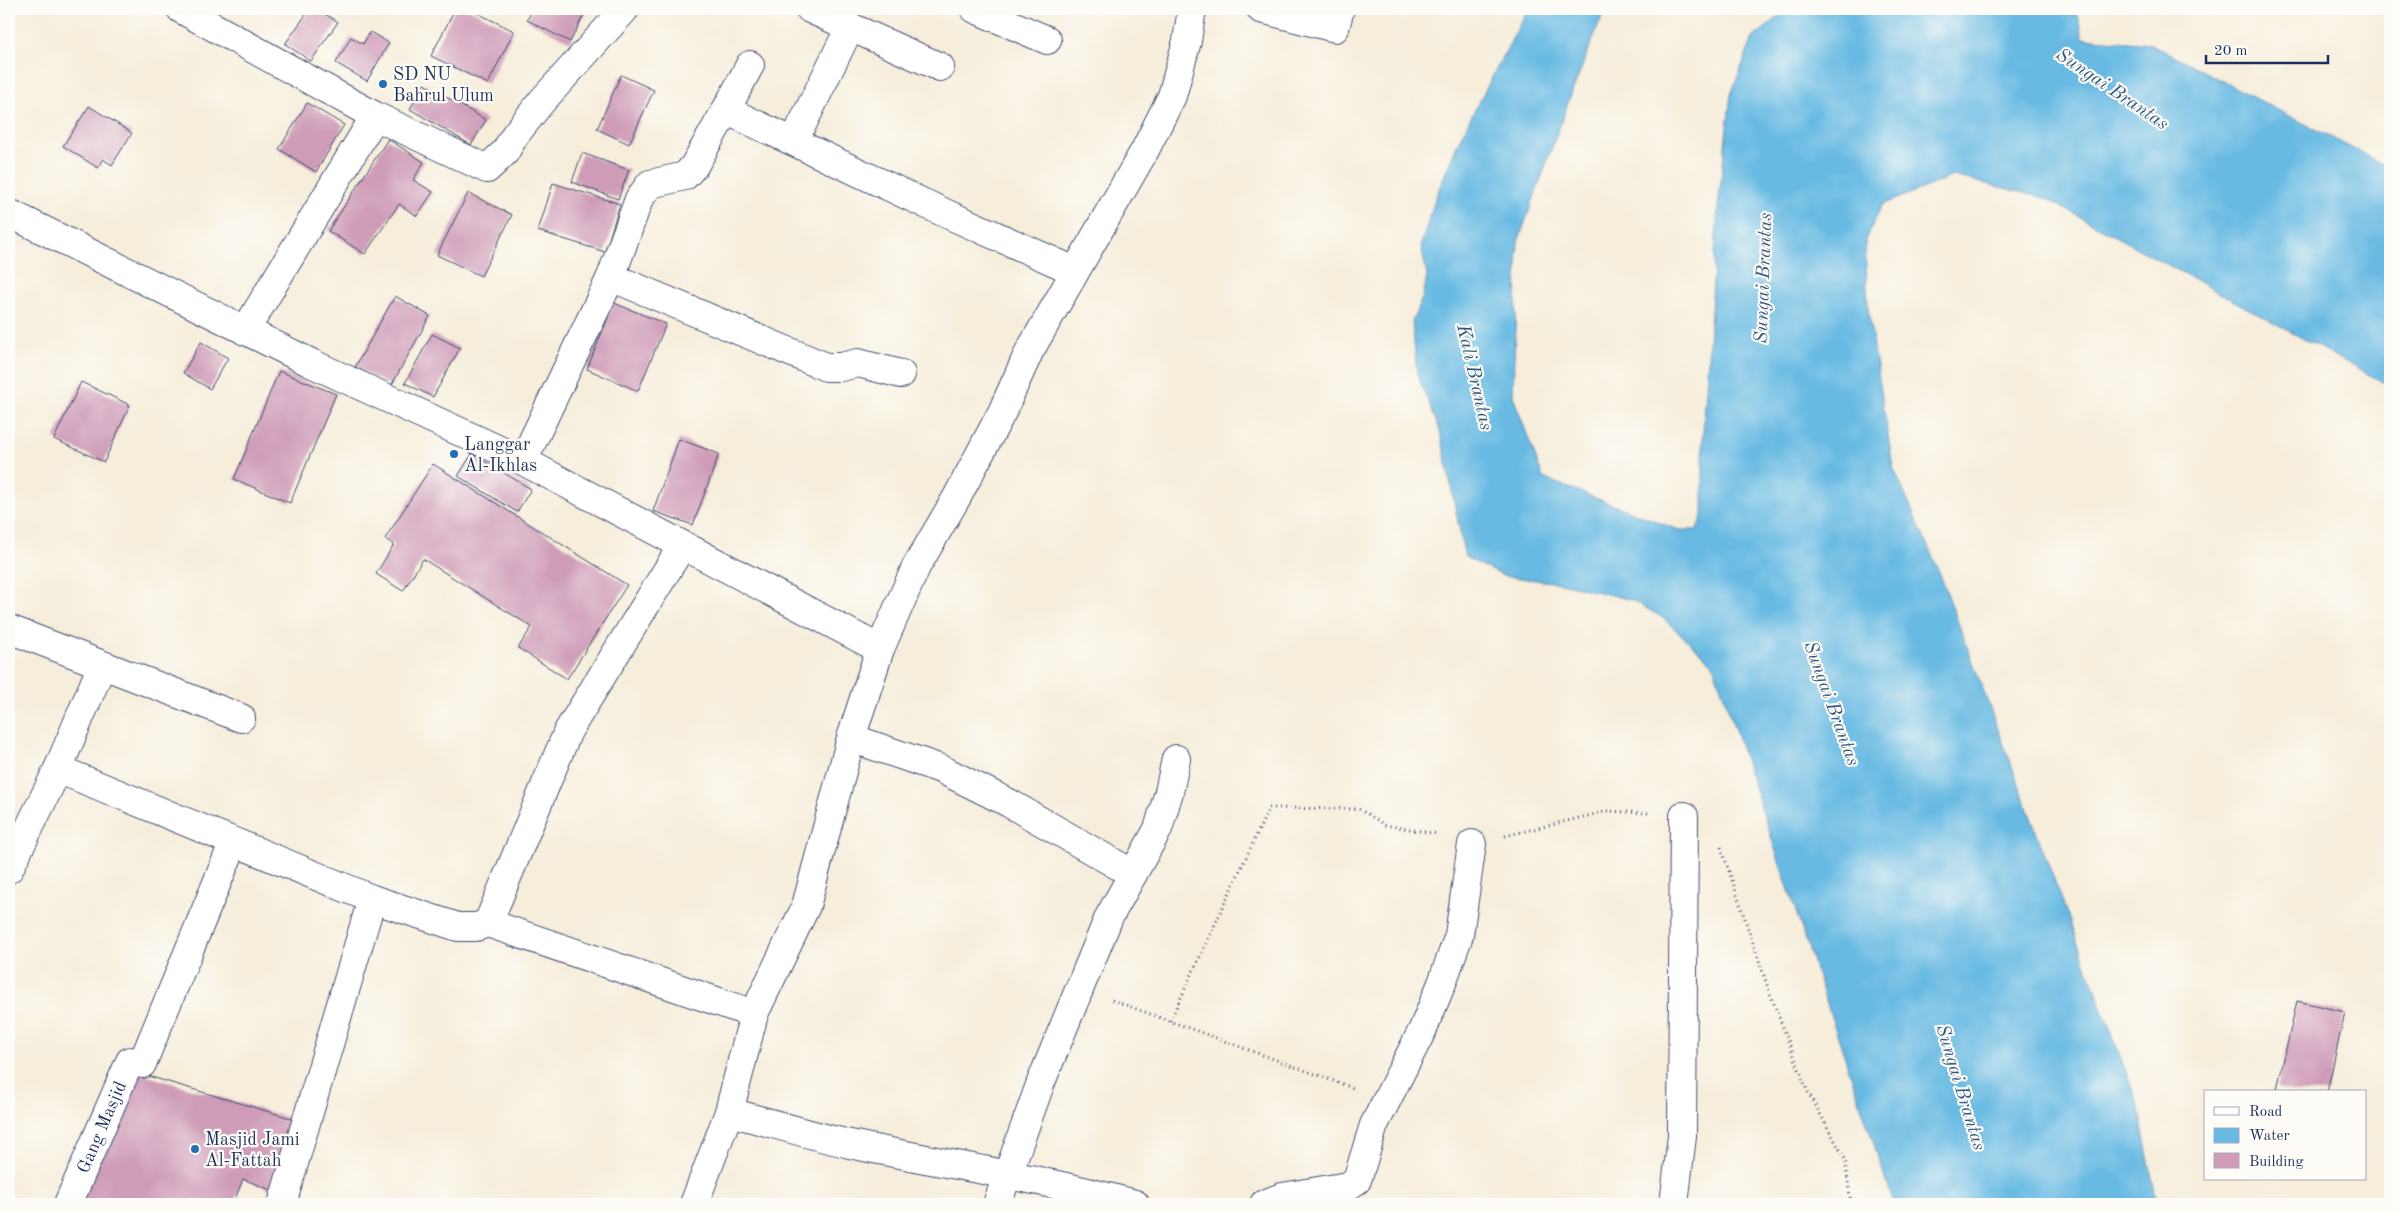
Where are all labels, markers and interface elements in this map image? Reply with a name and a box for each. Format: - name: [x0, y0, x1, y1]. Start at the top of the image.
- scale bar: [2206, 32, 2329, 64]
- text: 20 m: [2214, 44, 2248, 59]
- water label: Sungai Brantas: [2052, 46, 2171, 135]
- place label: SD NU Bahrul Ulum: [393, 66, 494, 105]
- marker: SD NU Bahrul Ulum: [377, 78, 389, 90]
- water label: Sungai Brantas: [1753, 212, 1776, 344]
- water label: Kali Brantas: [1452, 322, 1495, 432]
- place label: Langgar Al-Ikhlas: [464, 436, 537, 475]
- marker: Langgar Al-Ikhlas: [448, 448, 460, 460]
- water label: Sungai Brantas: [1799, 639, 1862, 769]
- water label: Sungai Brantas: [1931, 1022, 1988, 1153]
- street label: Gang Masjid: [75, 1079, 130, 1176]
- legend: [2204, 1090, 2366, 1180]
- text: Road: [2249, 1105, 2283, 1120]
- text: Water: [2249, 1129, 2290, 1144]
- place label: Masjid Jami Al-Fattah: [205, 1131, 300, 1170]
- marker: Masjid Jami Al-Fattah: [189, 1143, 201, 1155]
- text: Building: [2249, 1155, 2304, 1170]

